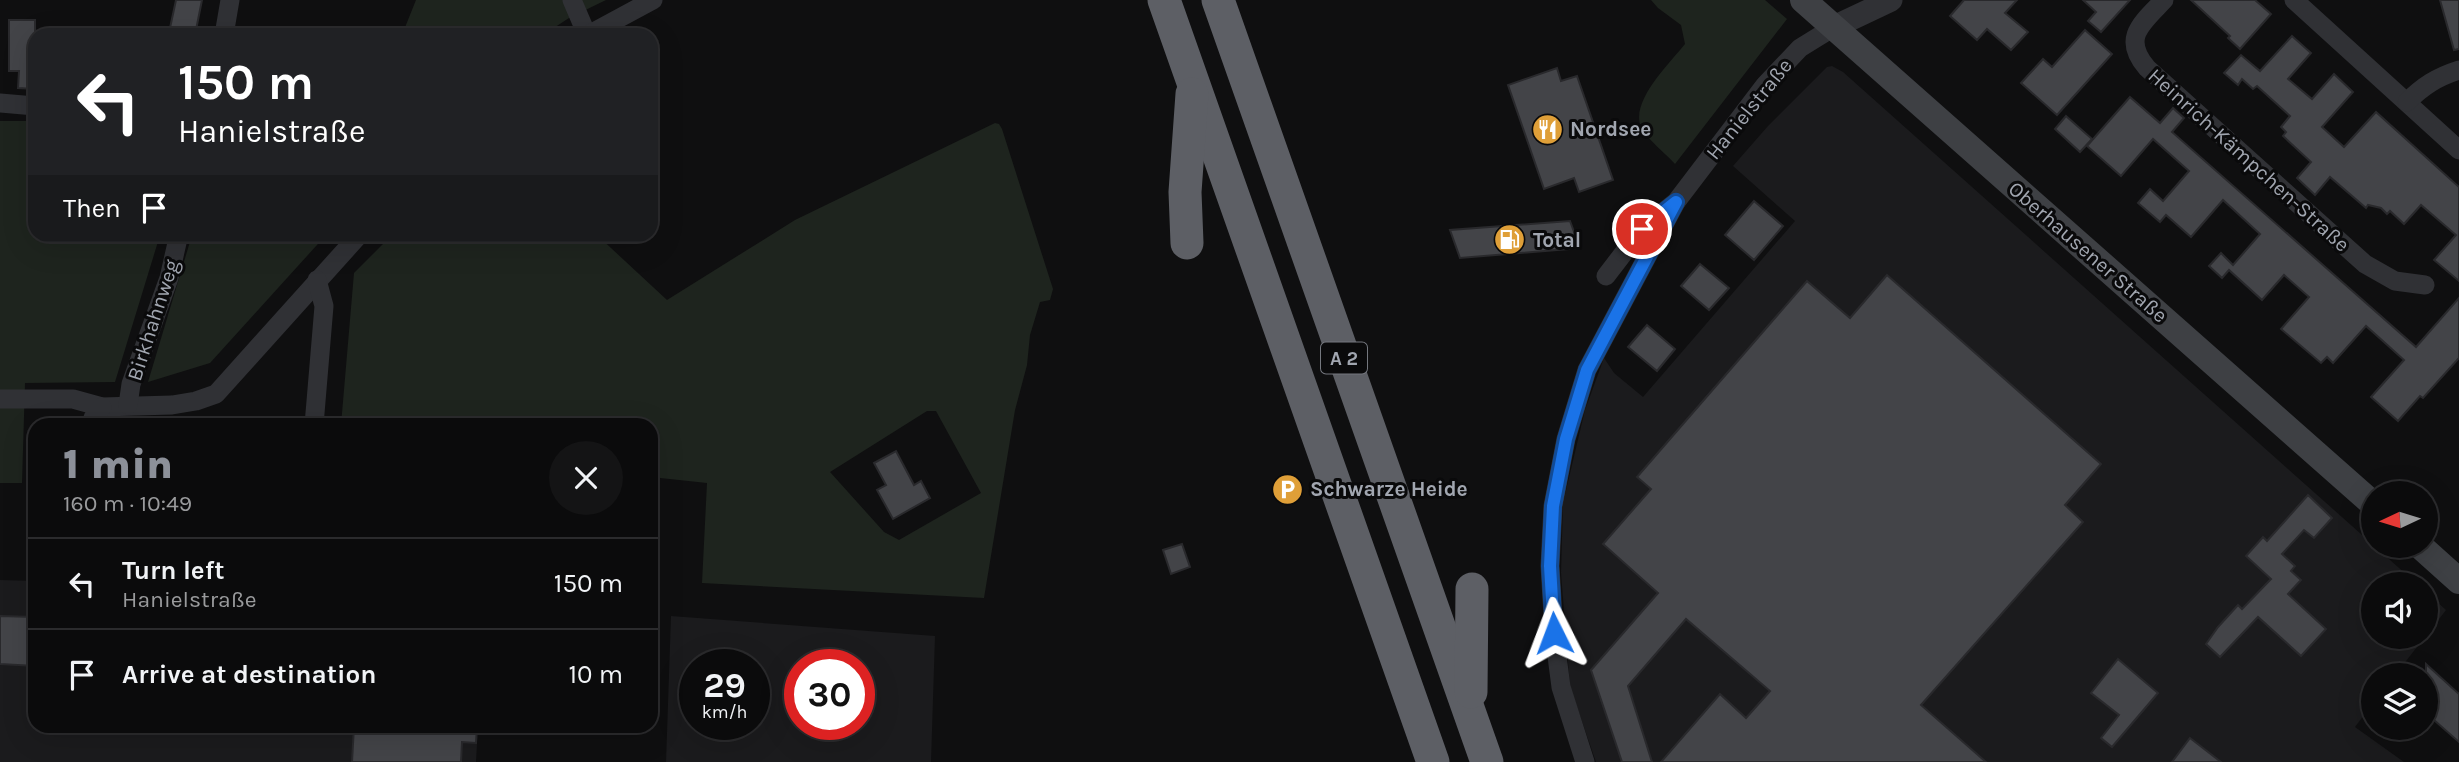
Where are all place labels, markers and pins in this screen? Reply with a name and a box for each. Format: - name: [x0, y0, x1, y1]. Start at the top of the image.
- restaurant icon: Nordsee: [1530, 112, 1564, 146]
- place label: Nordsee: [1570, 117, 1651, 141]
- pin: [1612, 199, 1672, 259]
- fuel station icon: Total: [1493, 223, 1527, 257]
- place label: Total: [1533, 228, 1581, 252]
- parking icon: Schwarze Heide: [1270, 472, 1304, 506]
- place label: Schwarze Heide: [1310, 477, 1468, 501]

